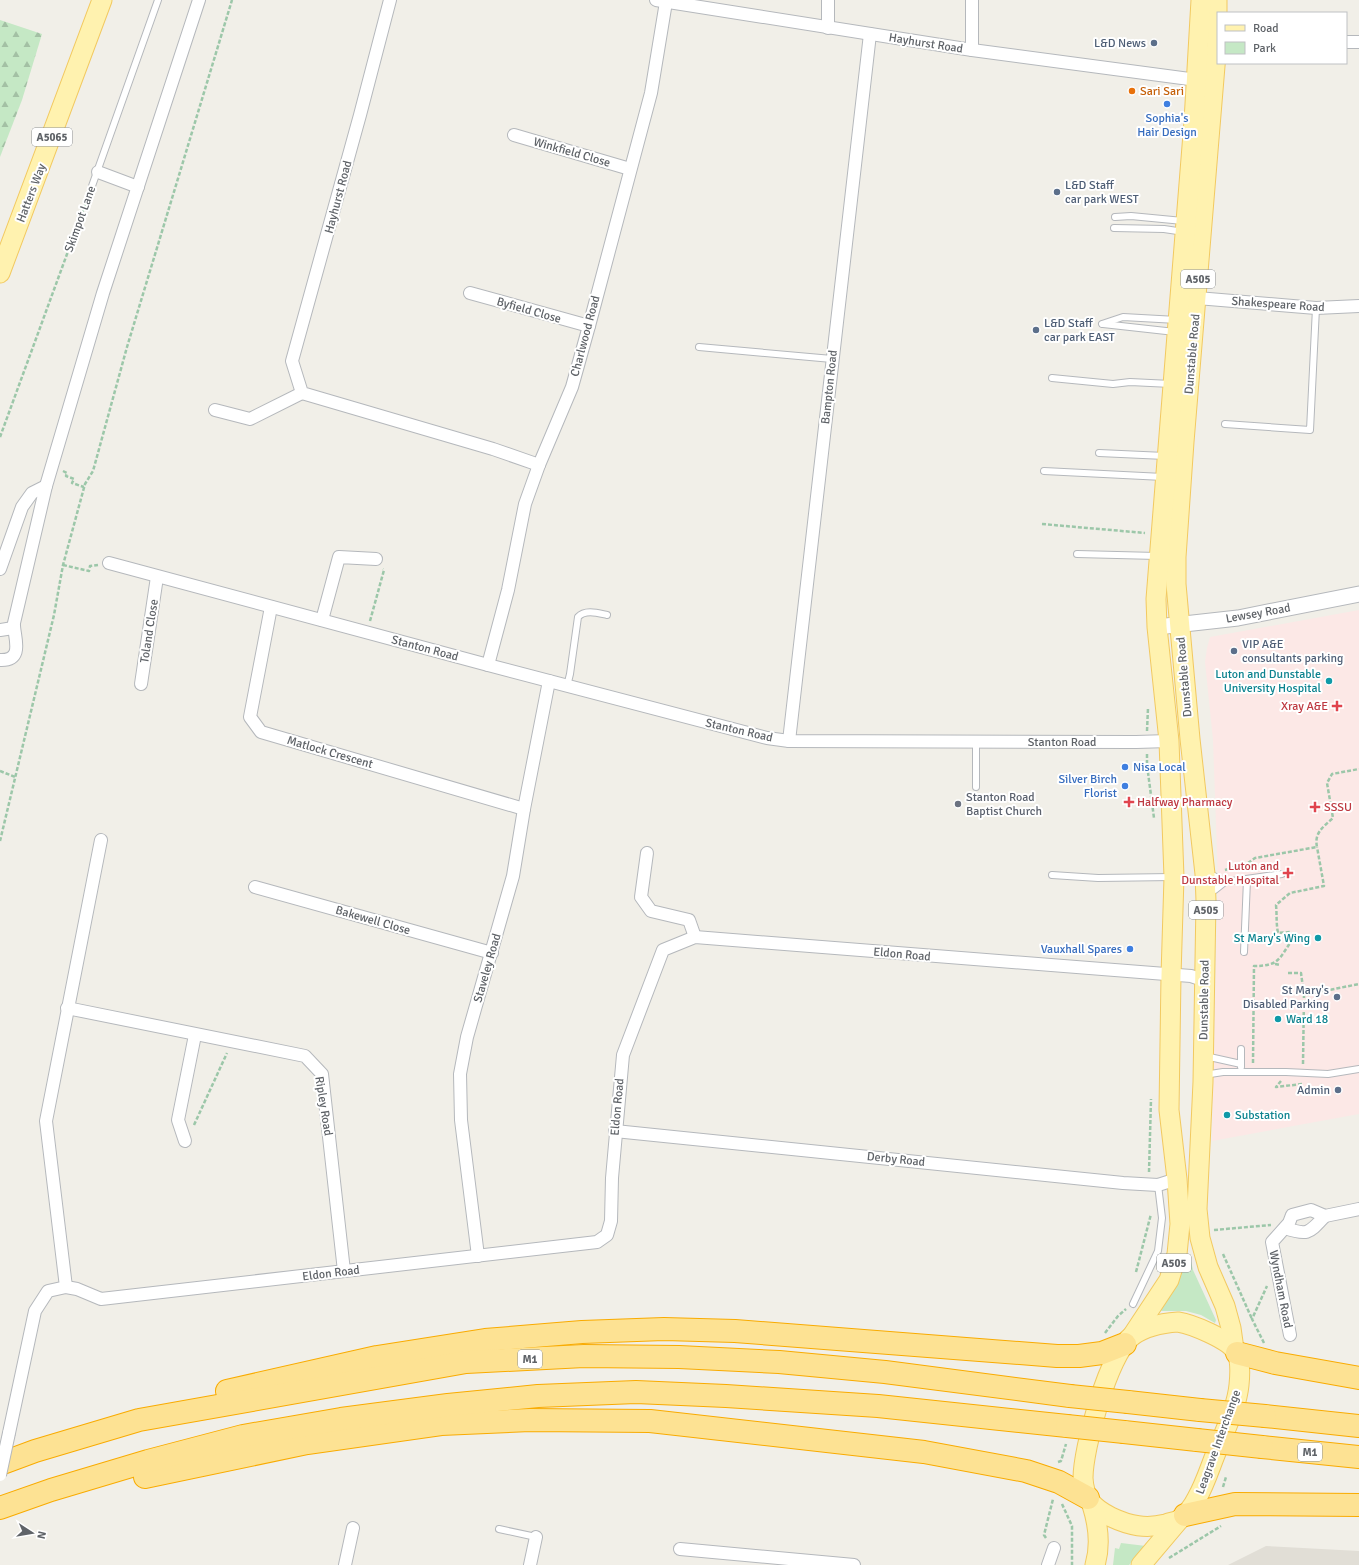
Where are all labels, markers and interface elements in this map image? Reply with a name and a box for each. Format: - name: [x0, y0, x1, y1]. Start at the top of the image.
- legend: [1217, 12, 1347, 64]
- text: Road: [1253, 21, 1279, 36]
- street label: Hayhurst Road: [888, 30, 964, 57]
- place label: L&D News: [1094, 36, 1146, 51]
- marker: L&D News: [1149, 38, 1159, 48]
- text: Park: [1253, 41, 1276, 56]
- place label: Sari Sari: [1140, 84, 1184, 99]
- marker: Sari Sari: [1127, 86, 1137, 96]
- marker: Sophia's Hair Design: [1162, 99, 1172, 109]
- place label: Sophia's Hair Design: [1137, 111, 1197, 140]
- road number: A5065: [32, 128, 72, 146]
- street label: Winkfield Close: [532, 134, 612, 171]
- street label: Hayhurst Road: [322, 159, 355, 235]
- street label: Hatters Way: [13, 161, 50, 225]
- place label: L&D Staff car park WEST: [1065, 178, 1139, 207]
- street label: Skimpot Lane: [62, 184, 99, 254]
- marker: L&D Staff car park WEST: [1052, 187, 1062, 197]
- road number: A505: [1181, 270, 1215, 288]
- street label: Byfield Close: [495, 294, 563, 327]
- street label: Charlwood Road: [567, 294, 604, 378]
- street label: Shakespeare Road: [1231, 294, 1325, 315]
- street label: Dunstable Road: [1182, 313, 1203, 395]
- place label: L&D Staff car park EAST: [1044, 316, 1115, 345]
- marker: L&D Staff car park EAST: [1031, 325, 1041, 335]
- street label: Bampton Road: [818, 349, 841, 425]
- street label: Toland Close: [137, 598, 162, 664]
- street label: Lewsey Road: [1225, 600, 1292, 627]
- street label: Stanton Road: [390, 632, 460, 665]
- street label: Dunstable Road: [1174, 636, 1195, 718]
- place label: VIP A&E consultants parking: [1242, 637, 1343, 666]
- marker: VIP A&E consultants parking: [1229, 646, 1239, 656]
- place label: Luton and Dunstable University Hospital: [1215, 667, 1321, 696]
- marker: Luton and Dunstable University Hospital: [1324, 676, 1334, 686]
- place label: Xray A&E: [1281, 699, 1328, 714]
- marker: Xray A&E: [1331, 700, 1343, 712]
- street label: Stanton Road: [704, 715, 774, 746]
- street label: Matlock Crescent: [285, 733, 375, 772]
- street label: Stanton Road: [1028, 735, 1096, 750]
- place label: Nisa Local: [1133, 760, 1186, 775]
- marker: Nisa Local: [1120, 762, 1130, 772]
- place label: Silver Birch Florist: [1058, 772, 1117, 801]
- marker: Silver Birch Florist: [1120, 781, 1130, 791]
- place label: Stanton Road Baptist Church: [966, 790, 1042, 819]
- place label: Halfway Pharmacy: [1137, 795, 1233, 810]
- marker: Halfway Pharmacy: [1124, 797, 1134, 807]
- marker: Stanton Road Baptist Church: [953, 799, 963, 809]
- place label: SSSU: [1324, 800, 1352, 815]
- marker: SSSU: [1309, 801, 1321, 813]
- place label: Luton and Dunstable Hospital: [1181, 859, 1279, 888]
- marker: Luton and Dunstable Hospital: [1282, 867, 1294, 879]
- road number: A505: [1189, 901, 1223, 919]
- street label: Bakewell Close: [334, 903, 412, 938]
- place label: St Mary's Wing: [1234, 931, 1310, 946]
- street label: Staveley Road: [470, 932, 505, 1004]
- marker: St Mary's Wing: [1313, 933, 1323, 943]
- place label: Vauxhall Spares: [1041, 942, 1122, 957]
- marker: Vauxhall Spares: [1125, 944, 1135, 954]
- street label: Eldon Road: [873, 945, 931, 964]
- street label: Dunstable Road: [1196, 960, 1213, 1040]
- place label: St Mary's Disabled Parking: [1243, 983, 1329, 1012]
- marker: St Mary's Disabled Parking: [1332, 992, 1342, 1002]
- place label: Ward 18: [1286, 1012, 1328, 1027]
- marker: Ward 18: [1273, 1014, 1283, 1024]
- street label: Ripley Road: [311, 1075, 336, 1137]
- street label: Eldon Road: [608, 1078, 627, 1136]
- place label: Admin: [1297, 1083, 1330, 1098]
- marker: Admin: [1333, 1085, 1343, 1095]
- place label: Substation: [1235, 1108, 1290, 1123]
- marker: Substation: [1222, 1110, 1232, 1120]
- street label: Derby Road: [866, 1149, 926, 1170]
- street label: Wyndham Road: [1266, 1249, 1295, 1329]
- road number: A505: [1157, 1254, 1191, 1272]
- street label: Eldon Road: [302, 1263, 361, 1284]
- road number: M1: [518, 1350, 542, 1368]
- street label: Leagrave Interchange: [1193, 1388, 1244, 1496]
- road number: M1: [1298, 1443, 1322, 1461]
- north arrow: [12, 1513, 52, 1553]
- text: N: [34, 1530, 48, 1540]

